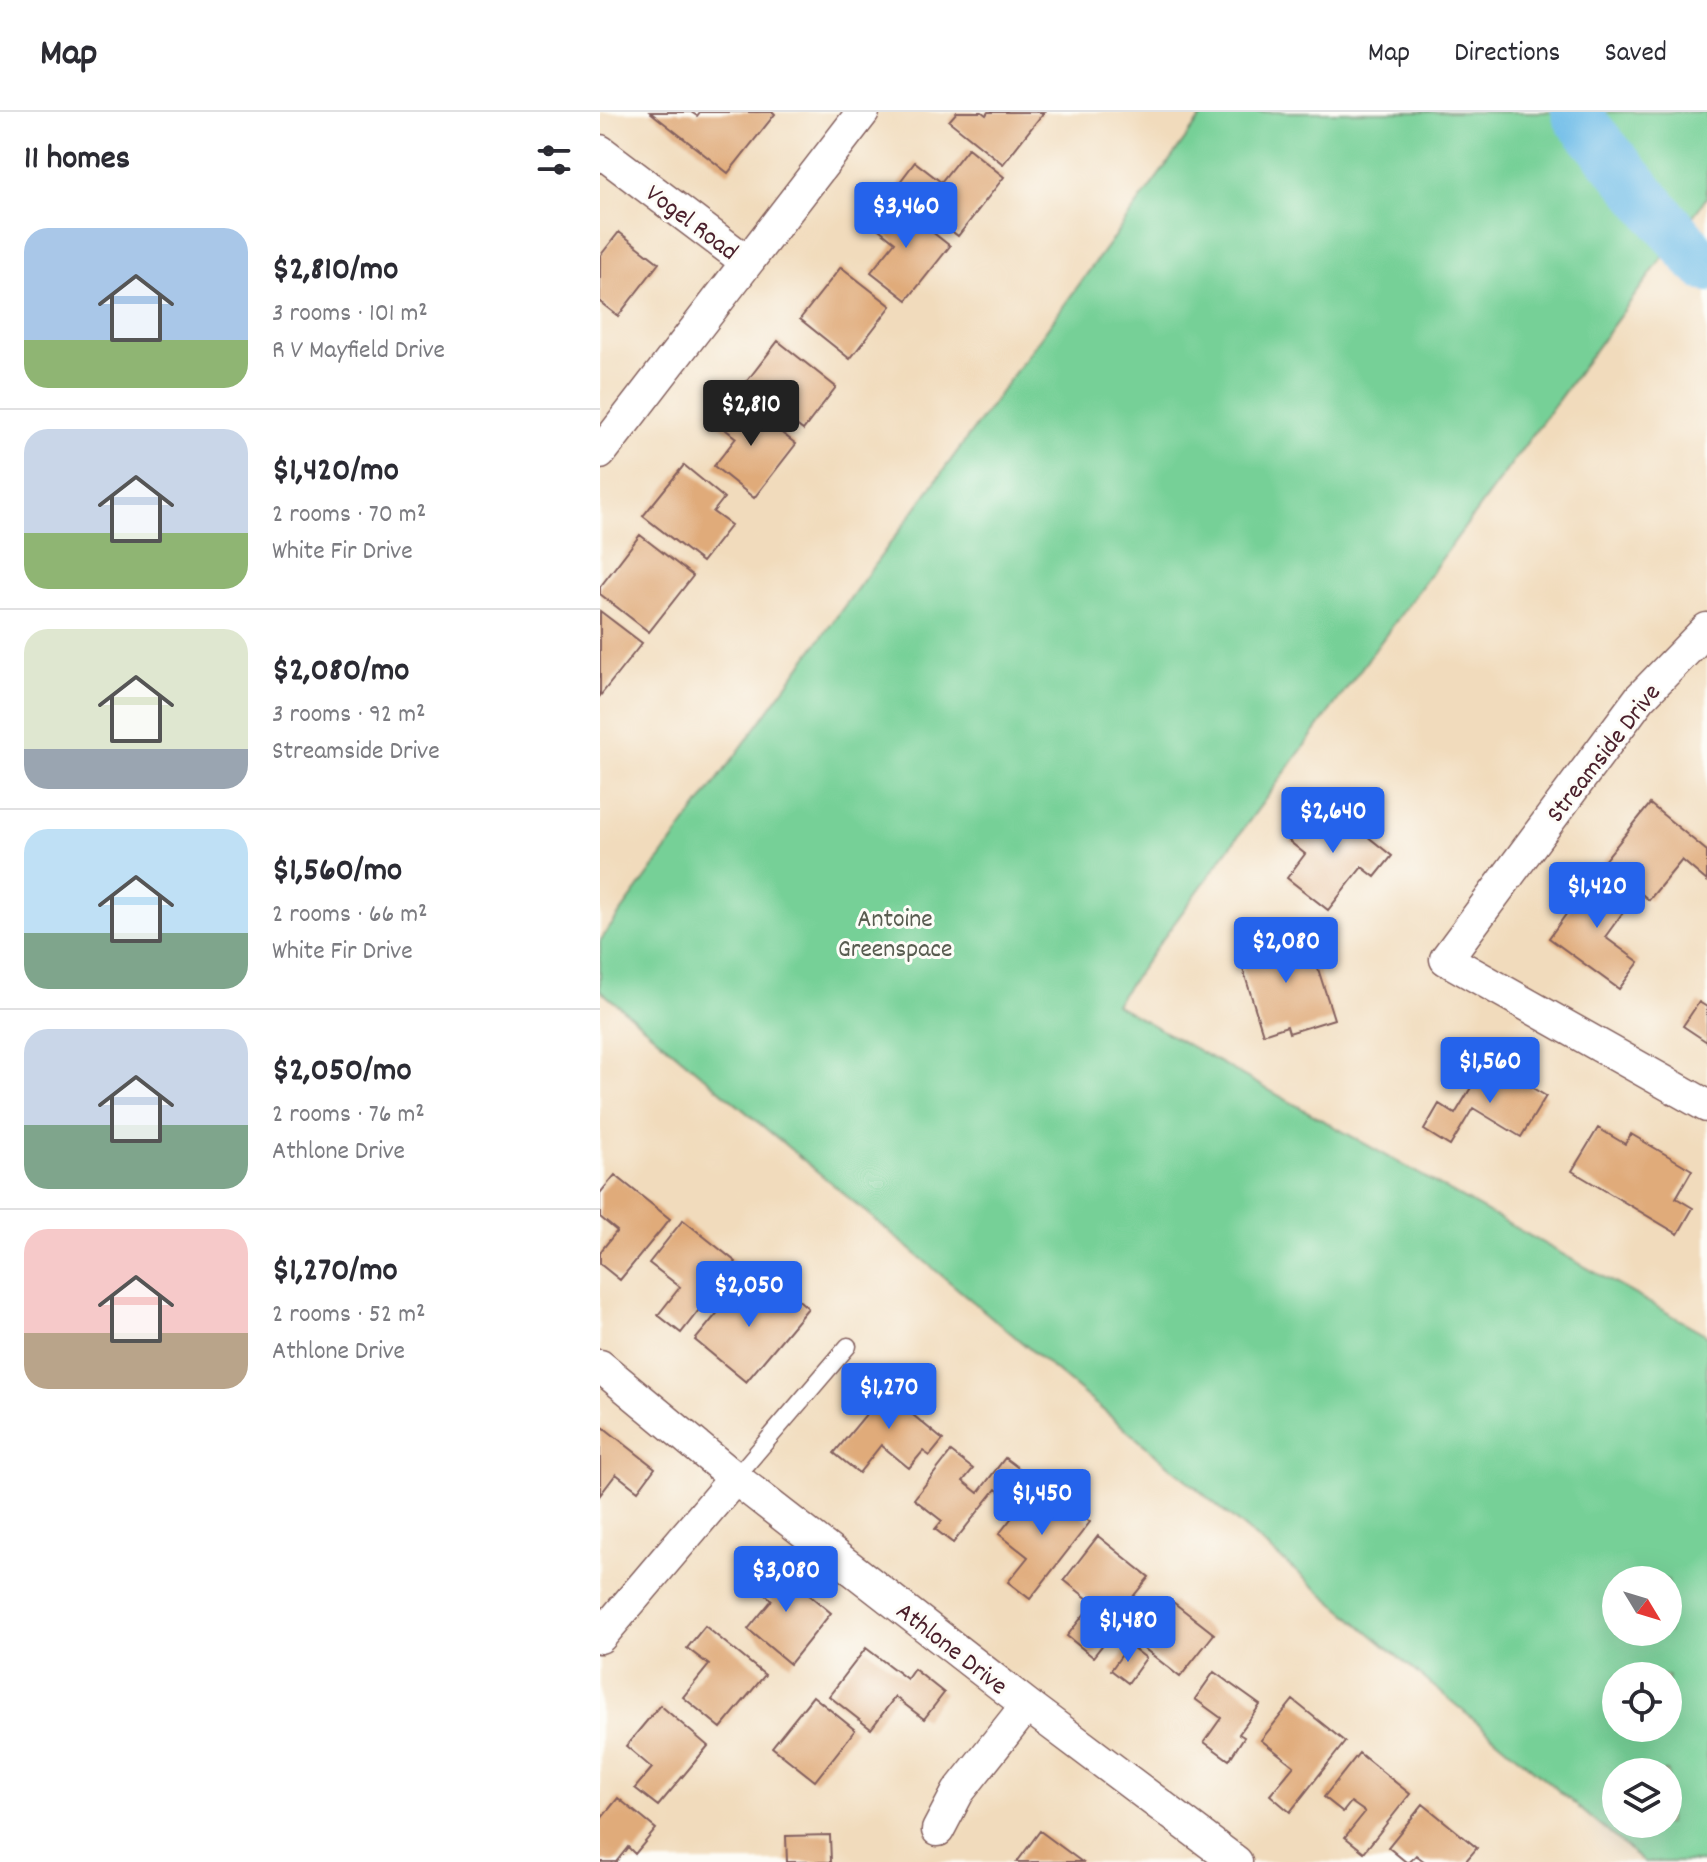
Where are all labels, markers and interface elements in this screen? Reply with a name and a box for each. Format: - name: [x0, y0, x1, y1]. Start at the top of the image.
- text: Map: [40, 28, 98, 83]
- text: Map: [1368, 35, 1410, 75]
- text: Directions: [1454, 35, 1560, 75]
- text: Saved: [1604, 35, 1667, 75]
- text: 11 homes: [24, 136, 130, 185]
- icon: filters: [532, 138, 576, 182]
- street label: Vogel Road: [637, 177, 745, 271]
- pin: $3,460: [841, 182, 971, 250]
- text: $3,460: [872, 189, 940, 226]
- text: $2,810/mo: [272, 247, 398, 296]
- icon: home: [88, 260, 184, 356]
- text: 3 rooms · 101 m²: [272, 296, 428, 333]
- text: R V Mayfield Drive: [272, 333, 445, 370]
- pin: $2,810: [686, 380, 816, 448]
- text: $2,810: [721, 387, 781, 424]
- text: $1,420/mo: [272, 448, 399, 497]
- icon: home: [88, 461, 184, 557]
- text: 2 rooms · 70 m²: [272, 497, 426, 534]
- text: White Fir Drive: [272, 534, 413, 571]
- text: $2,080/mo: [272, 648, 409, 697]
- icon: home: [88, 661, 184, 757]
- street label: Streamside Drive: [1539, 677, 1671, 832]
- text: 3 rooms · 92 m²: [272, 697, 426, 734]
- text: Streamside Drive: [272, 734, 440, 771]
- pin: $2,640: [1268, 787, 1398, 855]
- text: $2,640: [1299, 794, 1367, 831]
- text: $1,560/mo: [272, 848, 402, 897]
- icon: home: [88, 861, 184, 957]
- pin: $1,420: [1532, 862, 1662, 930]
- text: $1,420: [1567, 869, 1627, 906]
- text: 2 rooms · 66 m²: [272, 897, 428, 934]
- park label: Antoine Greenspace: [838, 902, 952, 969]
- pin: $2,080: [1221, 917, 1351, 985]
- text: $2,080: [1252, 924, 1320, 961]
- text: White Fir Drive: [272, 934, 413, 971]
- pin: $1,560: [1425, 1037, 1555, 1105]
- text: $1,560: [1459, 1044, 1521, 1081]
- text: $2,050/mo: [272, 1048, 412, 1097]
- icon: home: [88, 1061, 184, 1157]
- text: 2 rooms · 76 m²: [272, 1097, 425, 1134]
- text: Athlone Drive: [272, 1134, 405, 1171]
- text: $1,270/mo: [272, 1248, 398, 1297]
- icon: home: [88, 1261, 184, 1357]
- pin: $2,050: [684, 1261, 814, 1329]
- text: $2,050: [714, 1268, 784, 1305]
- text: 2 rooms · 52 m²: [272, 1297, 425, 1334]
- text: Athlone Drive: [272, 1334, 405, 1371]
- pin: $1,270: [824, 1363, 954, 1431]
- text: $1,270: [859, 1370, 919, 1407]
- pin: $1,450: [977, 1469, 1107, 1537]
- text: $1,450: [1012, 1476, 1072, 1513]
- pin: $3,080: [721, 1546, 851, 1614]
- text: $3,080: [752, 1553, 820, 1590]
- north arrow: [1602, 1566, 1682, 1646]
- map controls: [1602, 1566, 1682, 1838]
- street label: Athlone Drive: [887, 1594, 1015, 1705]
- pin: $1,480: [1063, 1596, 1193, 1664]
- text: $1,480: [1098, 1603, 1158, 1640]
- button: locate: [1602, 1662, 1682, 1742]
- button: layers: [1602, 1758, 1682, 1838]

